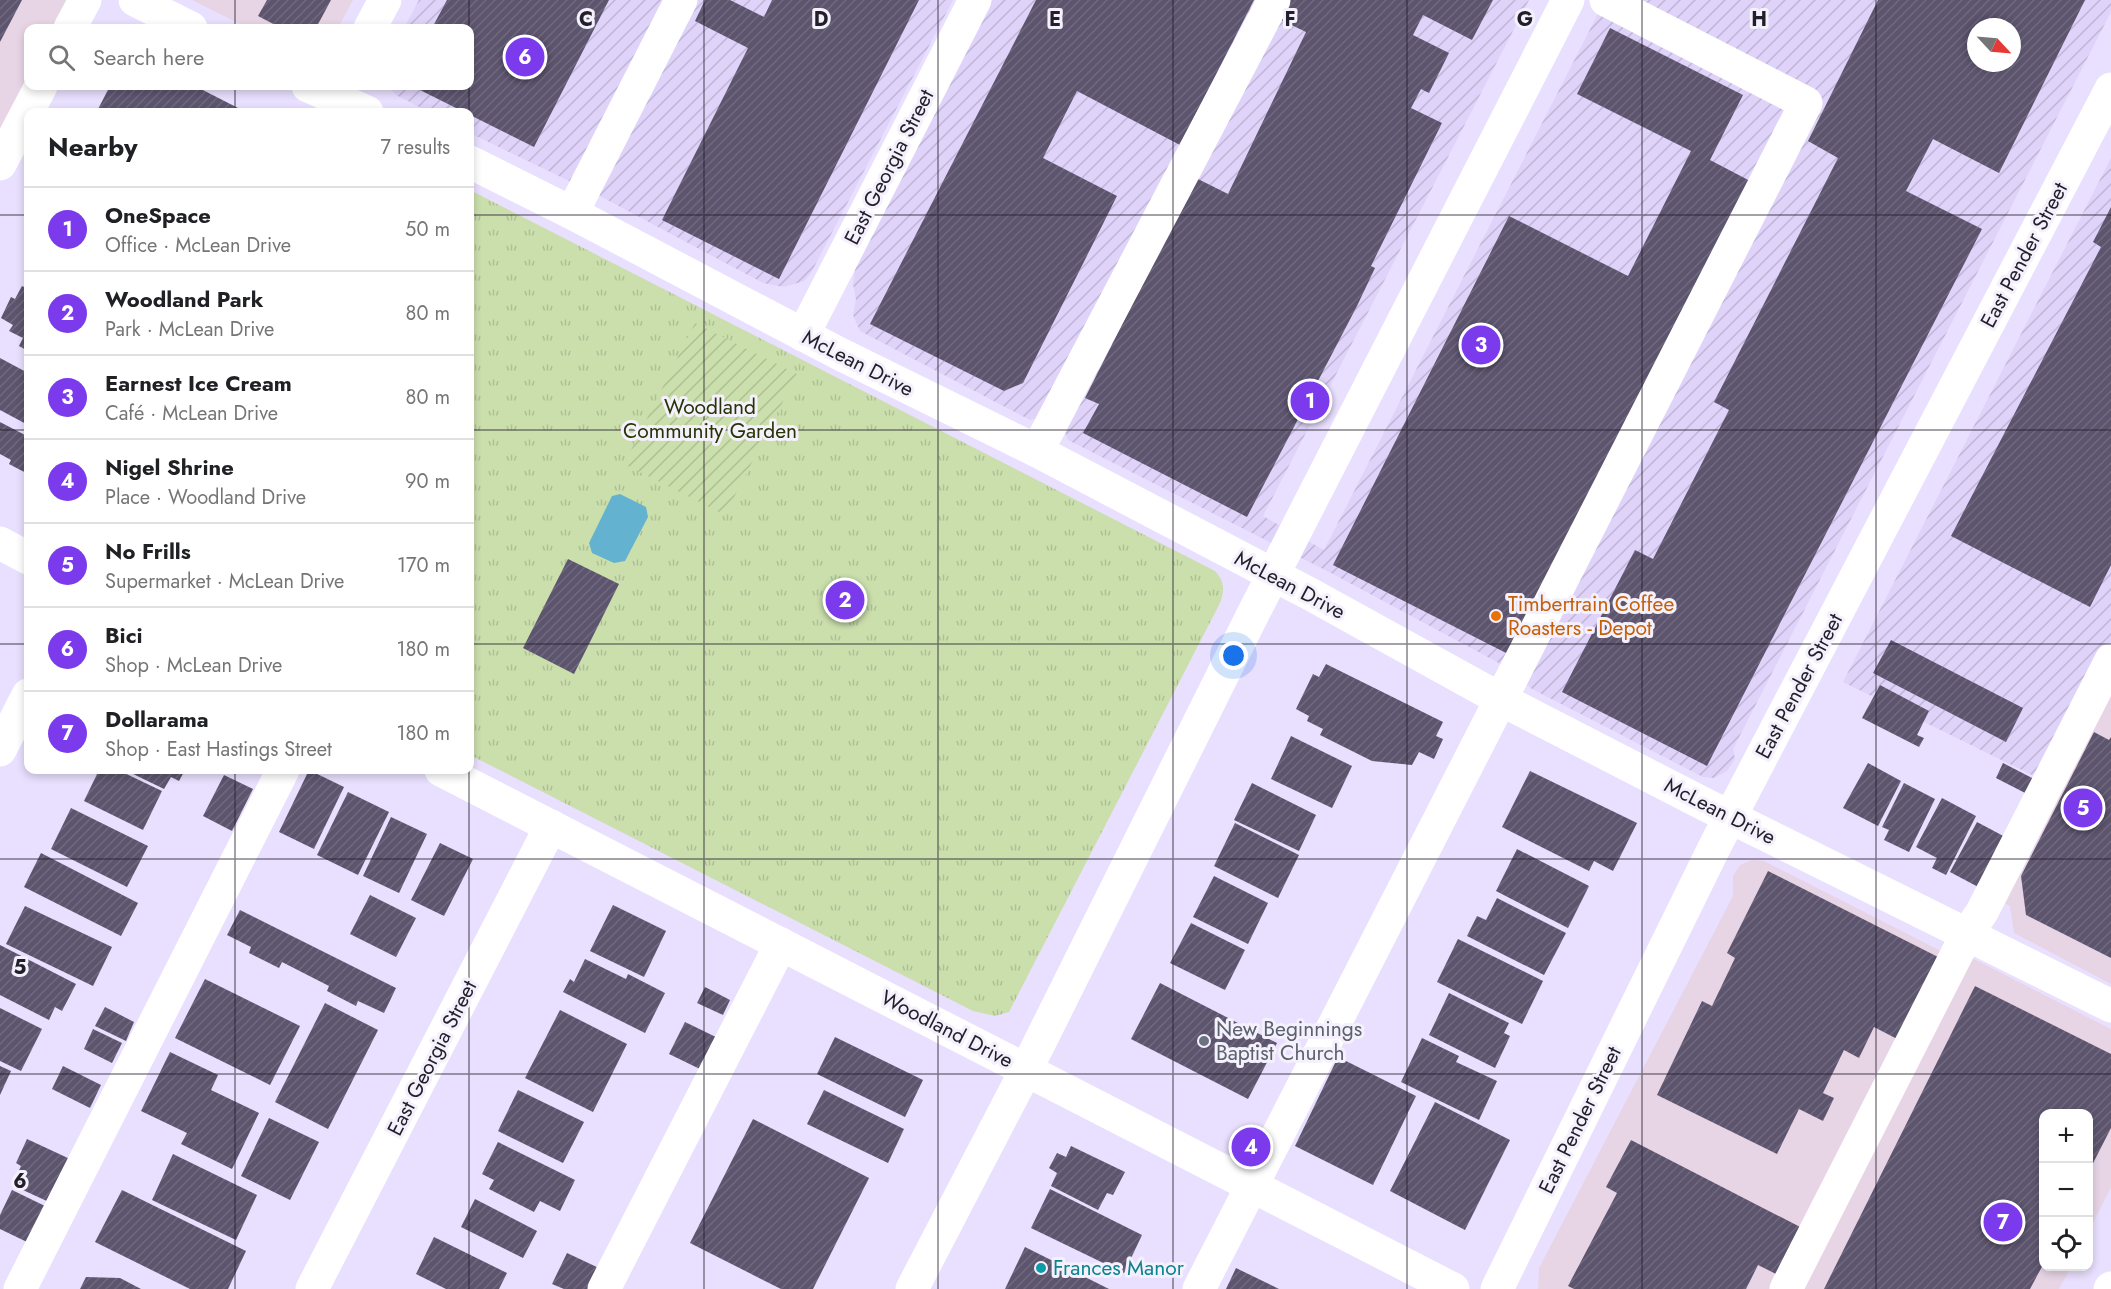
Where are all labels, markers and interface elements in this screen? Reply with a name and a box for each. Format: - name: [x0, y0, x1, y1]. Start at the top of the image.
- text: C: [579, 5, 593, 34]
- text: D: [814, 5, 828, 34]
- text: E: [1049, 5, 1061, 34]
- text: F: [1284, 5, 1296, 34]
- text: G: [1517, 5, 1533, 34]
- text: H: [1751, 5, 1767, 34]
- north arrow: [1967, 18, 2021, 72]
- search box: [24, 24, 474, 90]
- pin: 6: [506, 34, 544, 80]
- icon: search: [45, 41, 78, 74]
- text: Search here: [93, 41, 204, 73]
- street label: East Georgia Street: [837, 84, 941, 250]
- text: Nearby: [48, 128, 137, 166]
- text: 7 results: [381, 133, 450, 162]
- street label: East Pender Street: [1973, 177, 2075, 333]
- text: OneSpace: [105, 199, 211, 231]
- text: 1: [62, 215, 73, 244]
- text: 50 m: [405, 215, 450, 244]
- text: Office · McLean Drive: [105, 231, 291, 260]
- text: Woodland Park: [105, 283, 263, 315]
- text: 2: [61, 299, 74, 328]
- text: 80 m: [405, 299, 450, 328]
- text: Park · McLean Drive: [105, 315, 274, 344]
- street label: McLean Drive: [797, 322, 919, 404]
- pin: 3: [1462, 322, 1500, 368]
- text: Earnest Ice Cream: [105, 367, 292, 399]
- pin: 1: [1290, 378, 1330, 424]
- text: 3: [61, 383, 74, 412]
- text: 80 m: [405, 383, 450, 412]
- park label: Woodland Community Garden: [623, 392, 797, 446]
- text: Café · McLean Drive: [105, 399, 278, 428]
- text: Nigel Shrine: [105, 451, 234, 483]
- text: 4: [61, 467, 74, 496]
- text: 90 m: [405, 467, 450, 496]
- text: Place · Woodland Drive: [105, 483, 306, 512]
- text: No Frills: [105, 535, 191, 567]
- street label: McLean Drive: [1229, 543, 1351, 627]
- text: 5: [61, 551, 74, 580]
- text: 170 m: [397, 551, 450, 580]
- text: Supermarket · McLean Drive: [105, 567, 344, 596]
- pin: 2: [826, 578, 864, 622]
- place label: Timbertrain Coffee Roasters - Depot: [1508, 589, 1674, 643]
- street label: East Pender Street: [1748, 608, 1850, 764]
- marker: Timbertrain Coffee Roasters - Depot: [1489, 609, 1503, 623]
- text: Bici: [105, 619, 143, 651]
- text: 6: [61, 635, 74, 664]
- text: 180 m: [396, 635, 450, 664]
- your location: [1219, 641, 1248, 670]
- text: Shop · McLean Drive: [105, 651, 282, 680]
- text: Dollarama: [105, 703, 209, 735]
- text: 7: [61, 719, 74, 748]
- text: 180 m: [396, 719, 450, 748]
- text: Shop · East Hastings Street: [105, 735, 332, 764]
- street label: McLean Drive: [1659, 770, 1781, 852]
- pin: 5: [2064, 786, 2102, 830]
- text: 5: [14, 953, 27, 982]
- street label: East Georgia Street: [380, 975, 484, 1141]
- street label: Woodland Drive: [876, 983, 1019, 1075]
- place label: New Beginnings Baptist Church: [1216, 1014, 1362, 1068]
- marker: New Beginnings Baptist Church: [1197, 1034, 1211, 1048]
- street label: East Pender Street: [1531, 1041, 1629, 1199]
- map controls: [2039, 1109, 2093, 1271]
- button: +: [2039, 1109, 2093, 1163]
- pin: 4: [1232, 1124, 1270, 1170]
- button: −: [2039, 1163, 2093, 1217]
- text: 6: [13, 1167, 27, 1196]
- pin: 7: [1984, 1200, 2022, 1244]
- button: locate: [2039, 1217, 2093, 1271]
- place label: Frances Manor: [1053, 1253, 1185, 1283]
- marker: Frances Manor: [1034, 1261, 1048, 1275]

